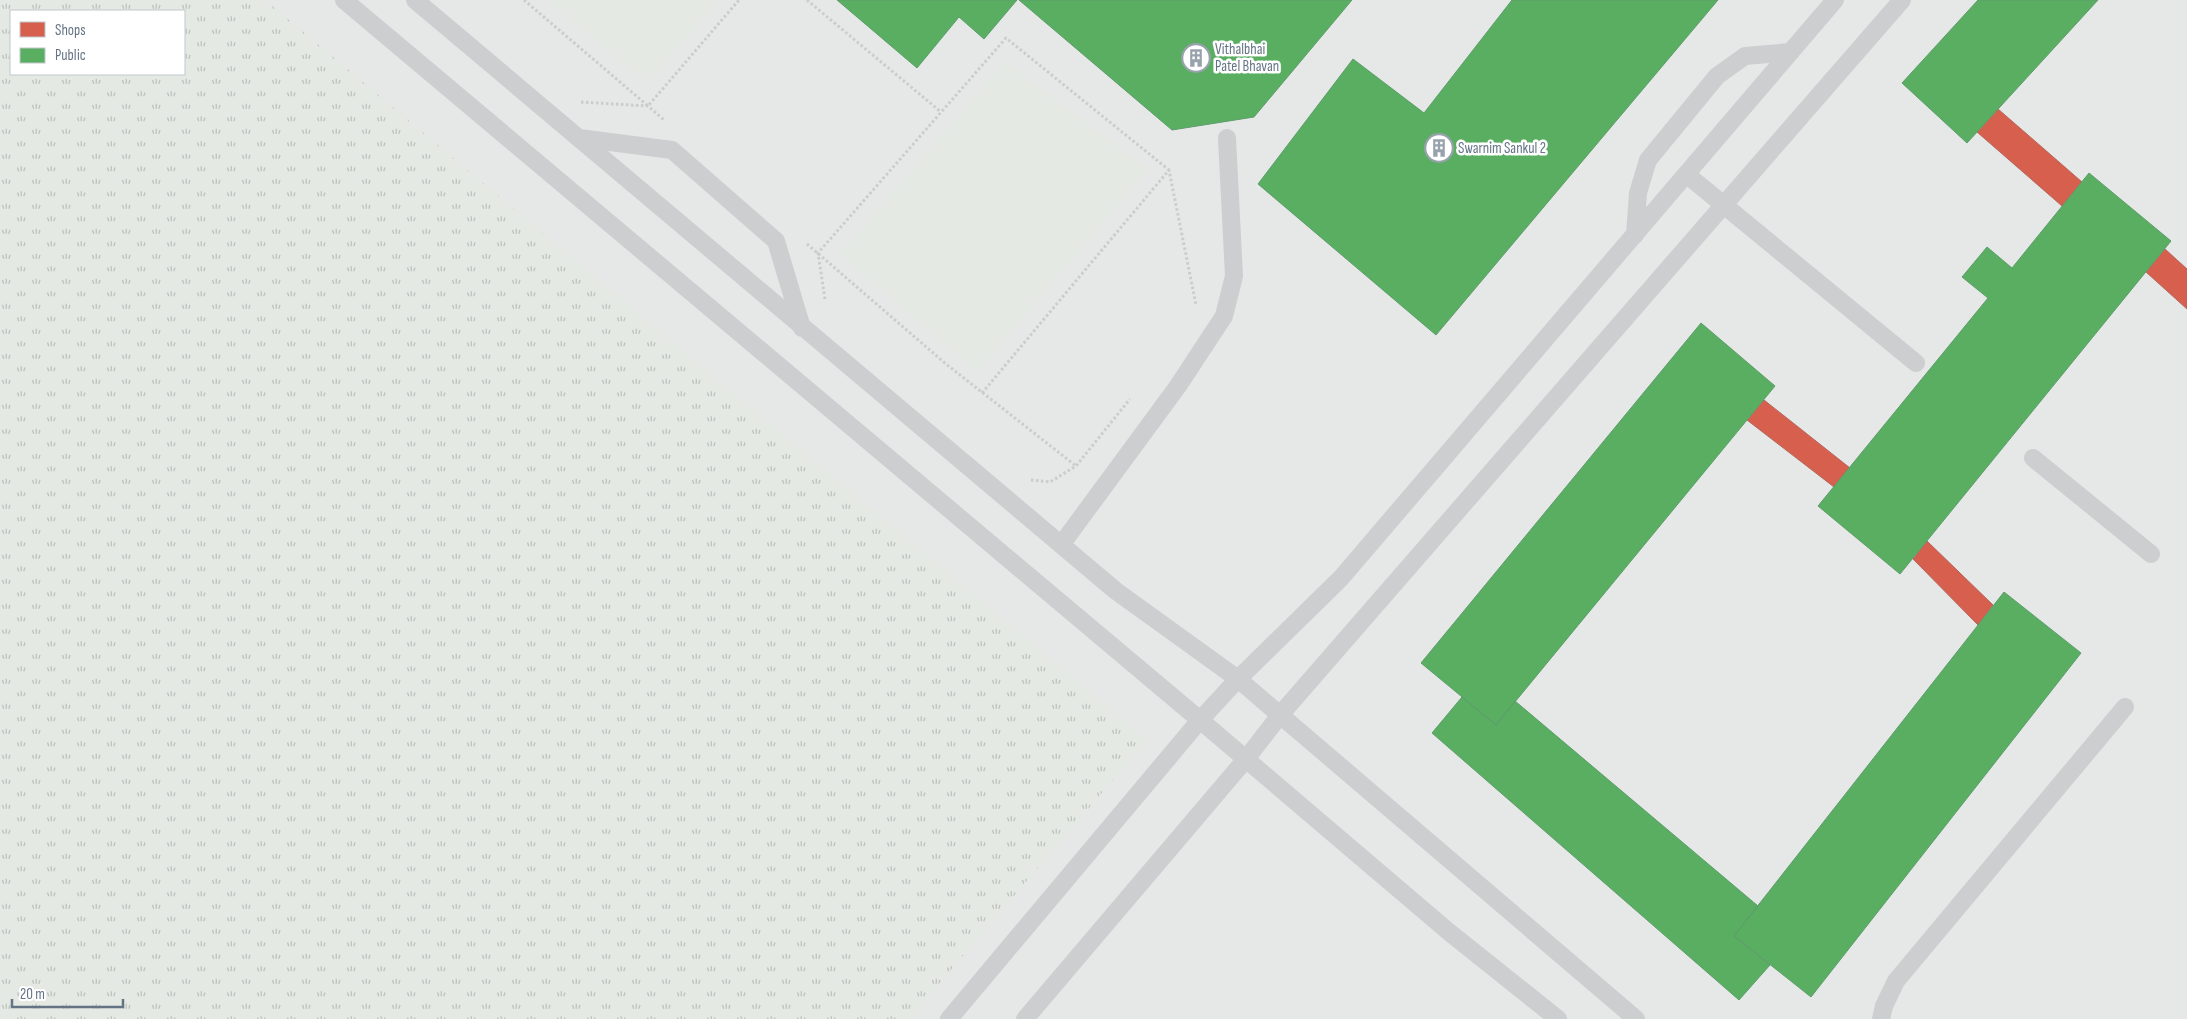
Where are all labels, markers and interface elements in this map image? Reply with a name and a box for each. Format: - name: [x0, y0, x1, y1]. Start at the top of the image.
- legend: [10, 10, 185, 75]
- text: Shops: [55, 21, 86, 40]
- place label: Vithalbhai Patel Bhavan: [1215, 40, 1279, 76]
- building icon: Vithalbhai Patel Bhavan: [1181, 43, 1211, 73]
- text: Public: [55, 46, 86, 65]
- building icon: Swarnim Sankul 2: [1424, 133, 1454, 163]
- place label: Swarnim Sankul 2: [1458, 139, 1546, 158]
- scale bar: [12, 976, 124, 1008]
- text: 20 m: [20, 985, 45, 1004]

